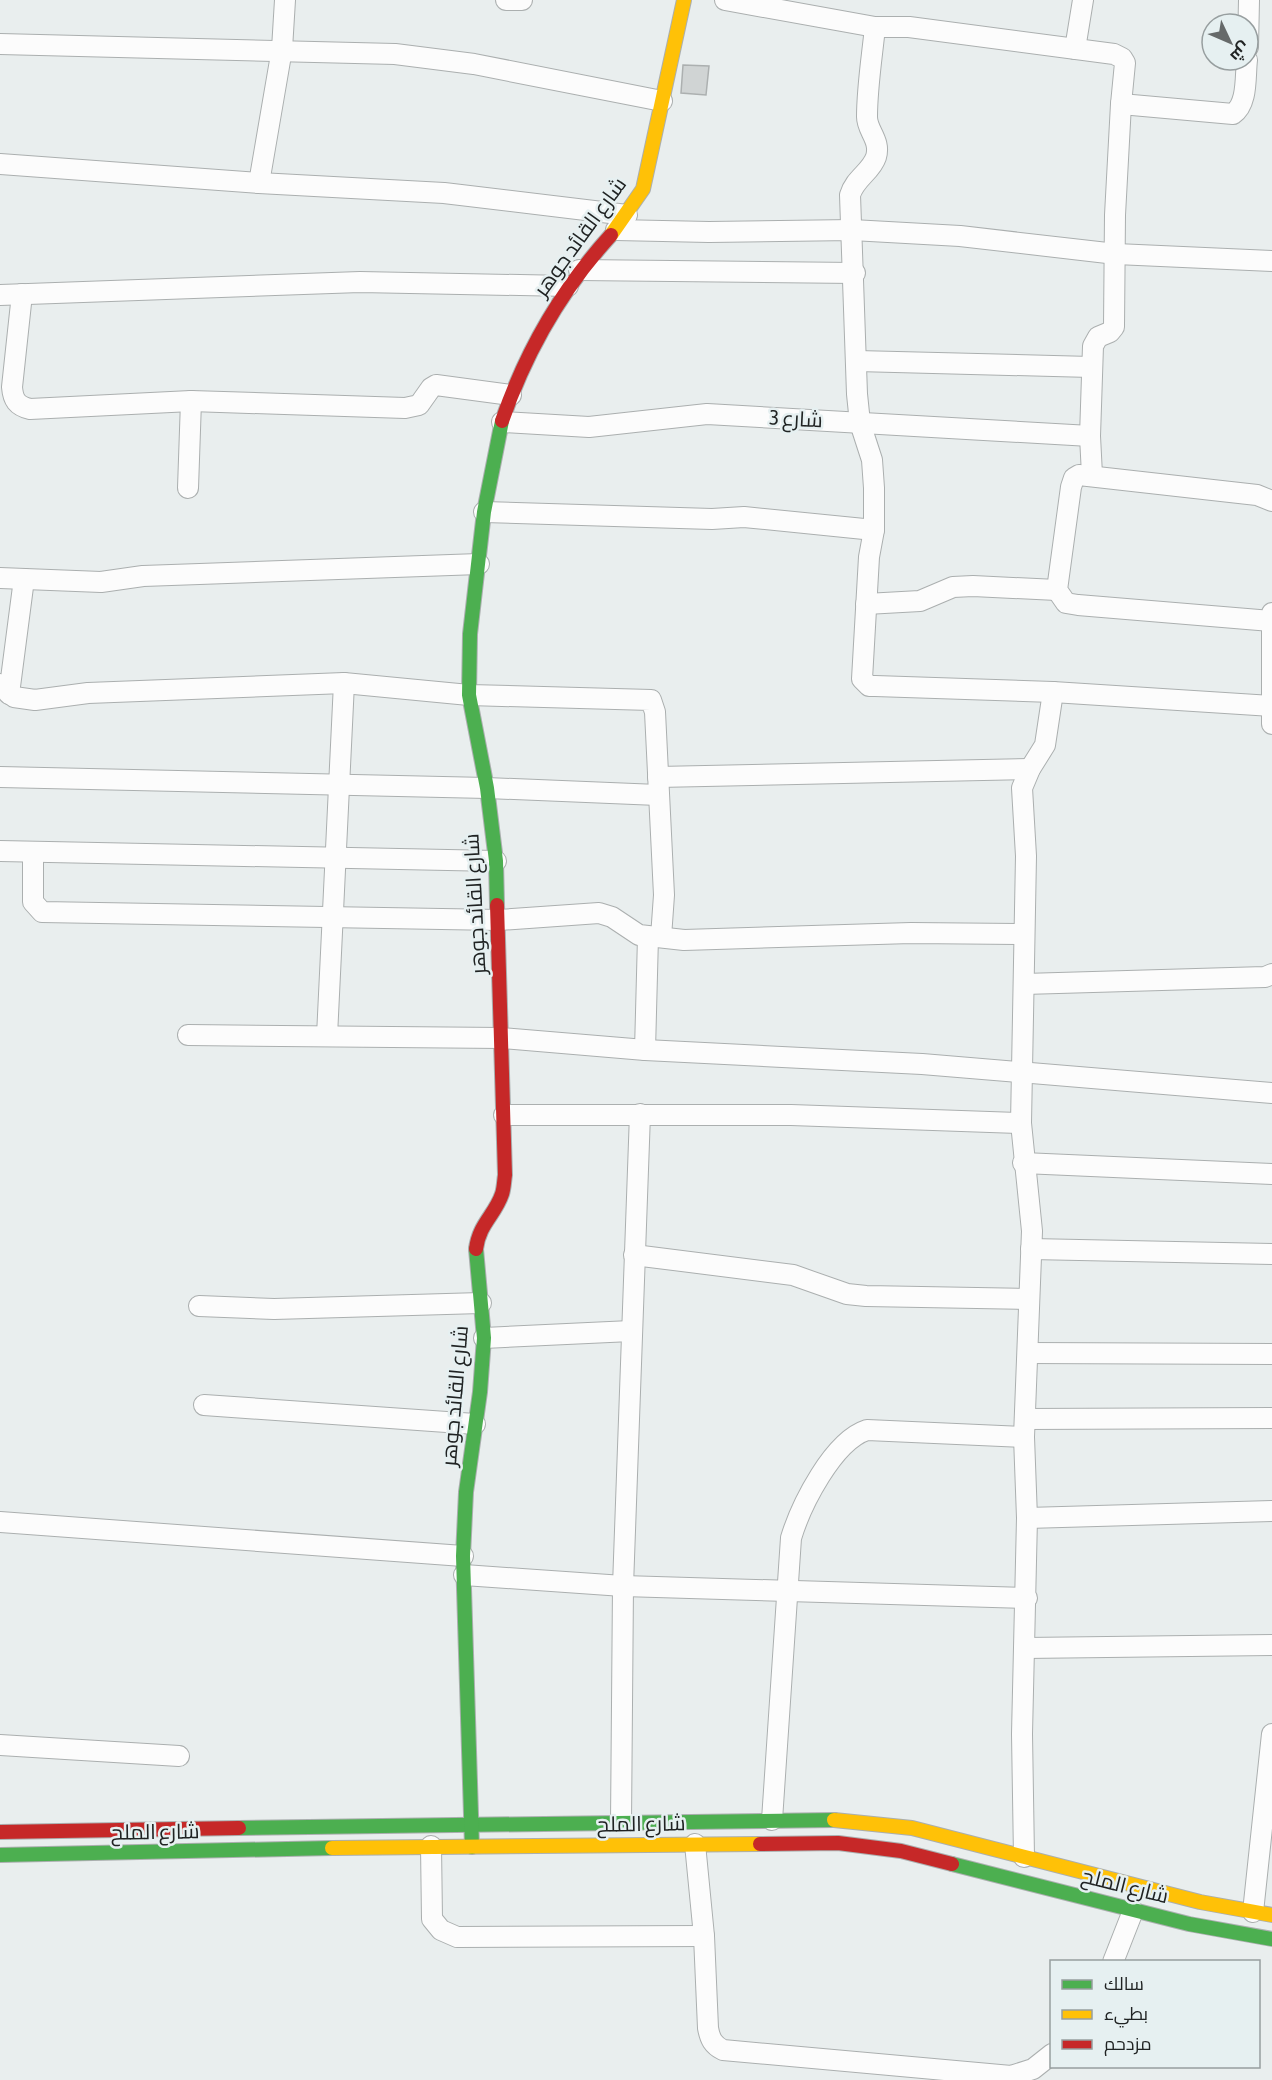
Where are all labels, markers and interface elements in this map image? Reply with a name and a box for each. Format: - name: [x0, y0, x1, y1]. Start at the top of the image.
- north arrow: [1200, 12, 1260, 72]
- text: ش: [1226, 38, 1254, 66]
- street label: شارع القائد جوهر: [527, 172, 633, 303]
- street label: شارع 3: [769, 405, 823, 434]
- street label: شارع القائد جوهر: [458, 833, 493, 976]
- street label: شارع القائد جوهر: [436, 1325, 475, 1469]
- street label: شارع الملح: [596, 1810, 686, 1839]
- street label: شارع الملح: [110, 1818, 200, 1847]
- street label: شارع الملح: [1079, 1863, 1171, 1910]
- legend: [1050, 1960, 1260, 2068]
- text: سالك: [1104, 1973, 1144, 1994]
- text: بطيء: [1104, 2003, 1148, 2028]
- text: مزدحم: [1104, 2033, 1152, 2056]

